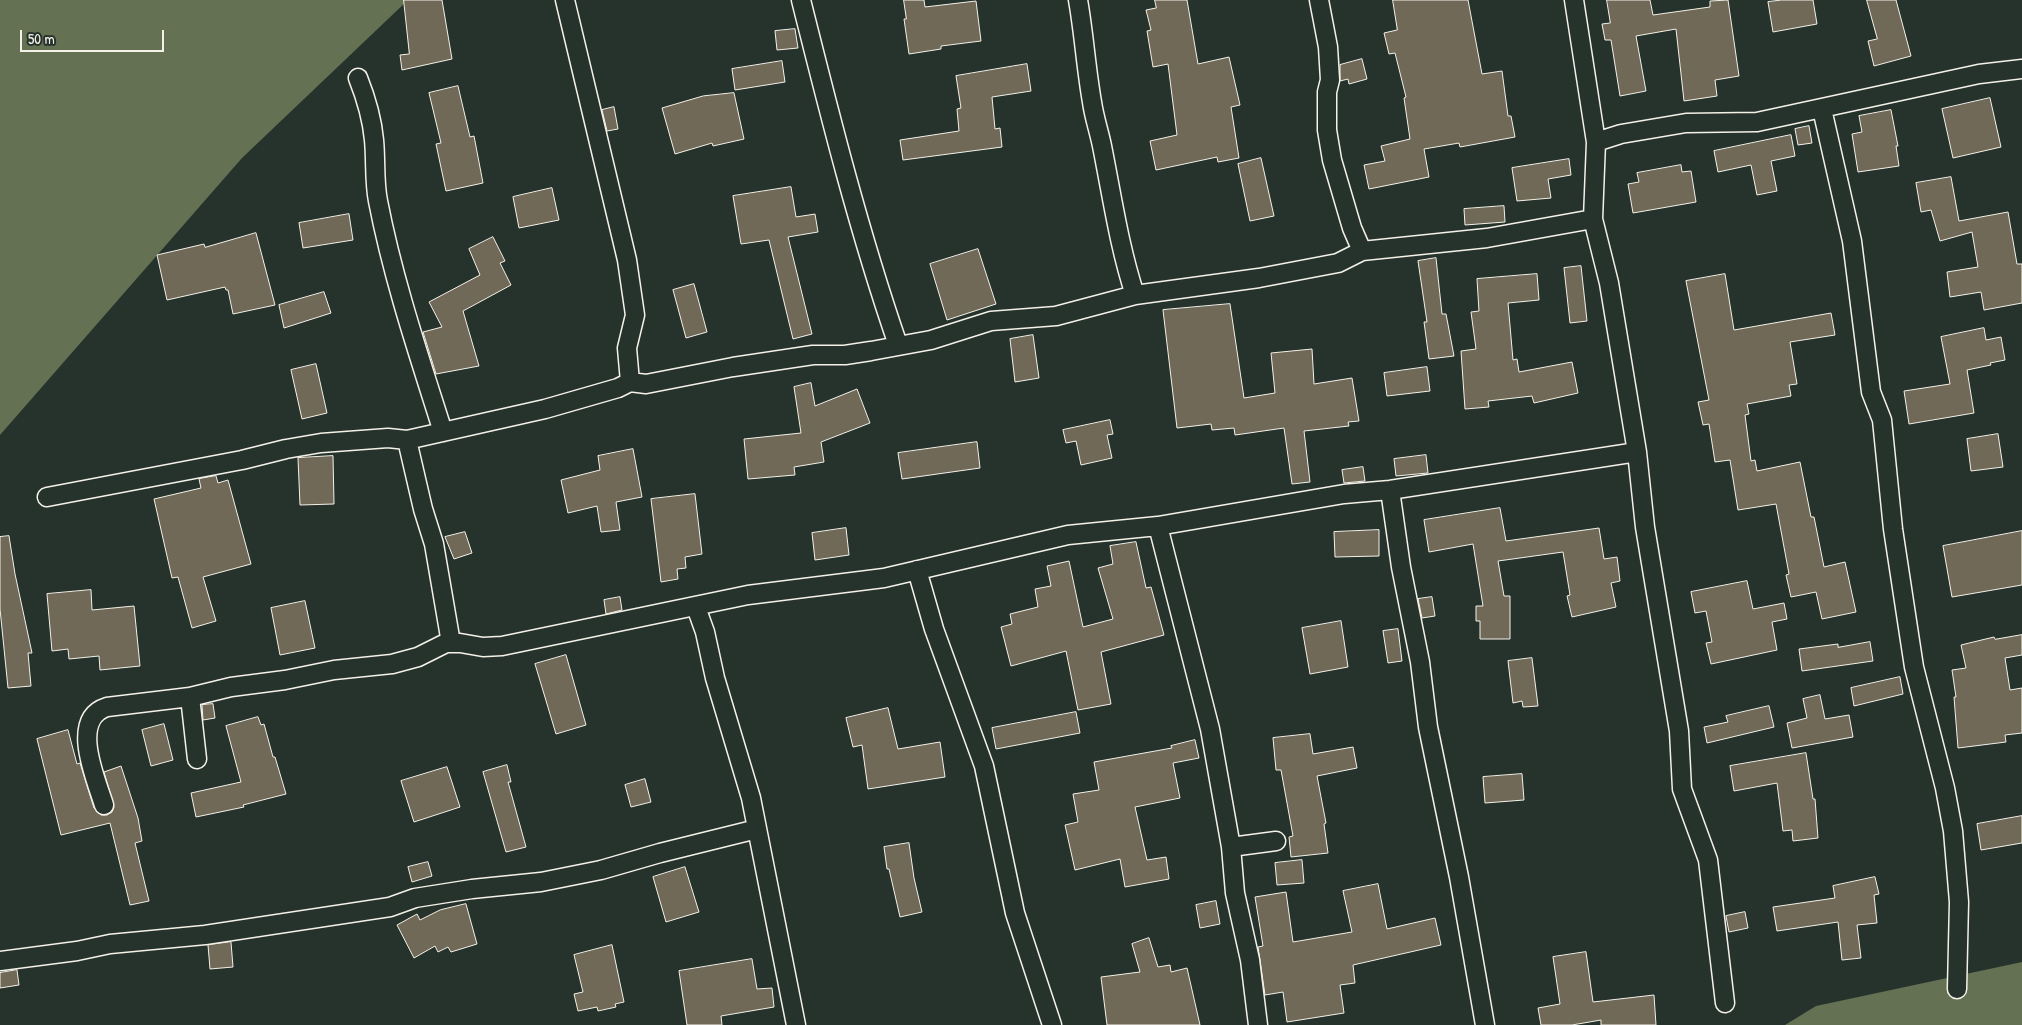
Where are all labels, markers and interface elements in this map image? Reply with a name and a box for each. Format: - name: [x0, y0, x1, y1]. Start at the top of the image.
- scale bar: [22, 20, 166, 52]
- text: 50 m: [28, 28, 55, 49]

